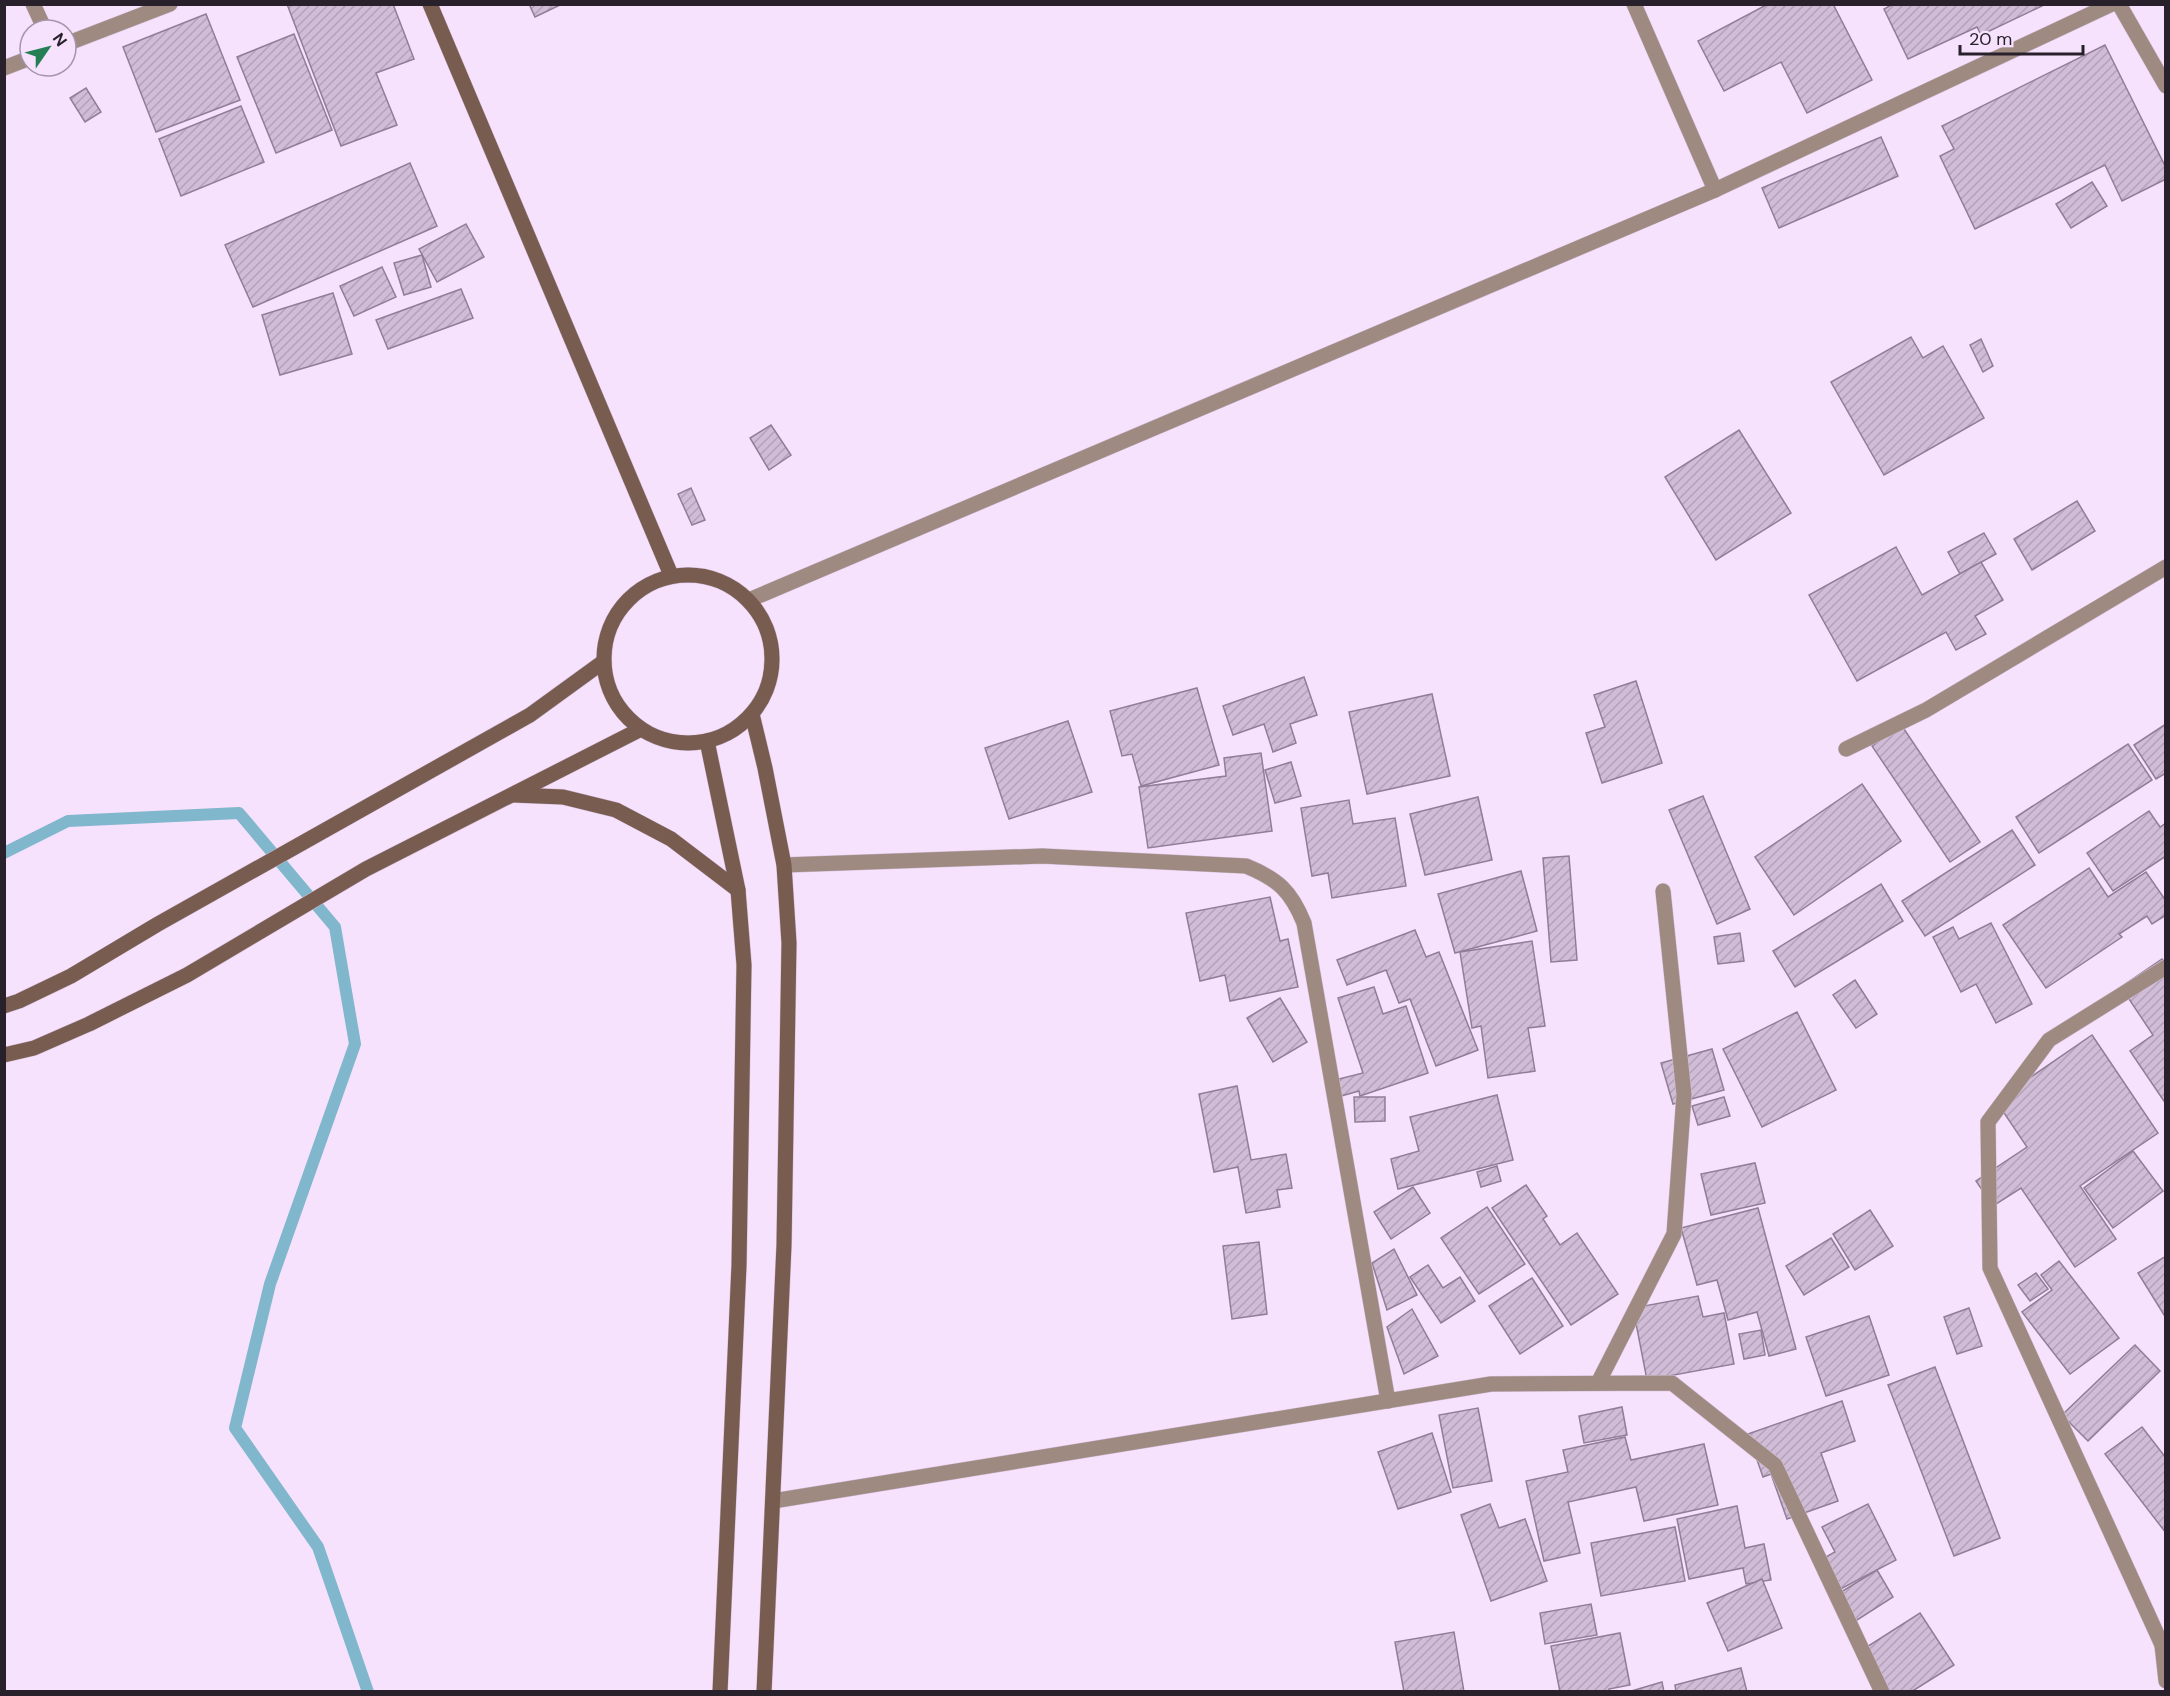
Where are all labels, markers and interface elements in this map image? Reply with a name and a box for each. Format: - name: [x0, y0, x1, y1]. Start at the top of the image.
- north arrow: [18, 18, 78, 78]
- scale bar: [1960, 18, 2083, 56]
- text: 20 m: [1969, 27, 2012, 51]
- text: N: [48, 29, 72, 50]

